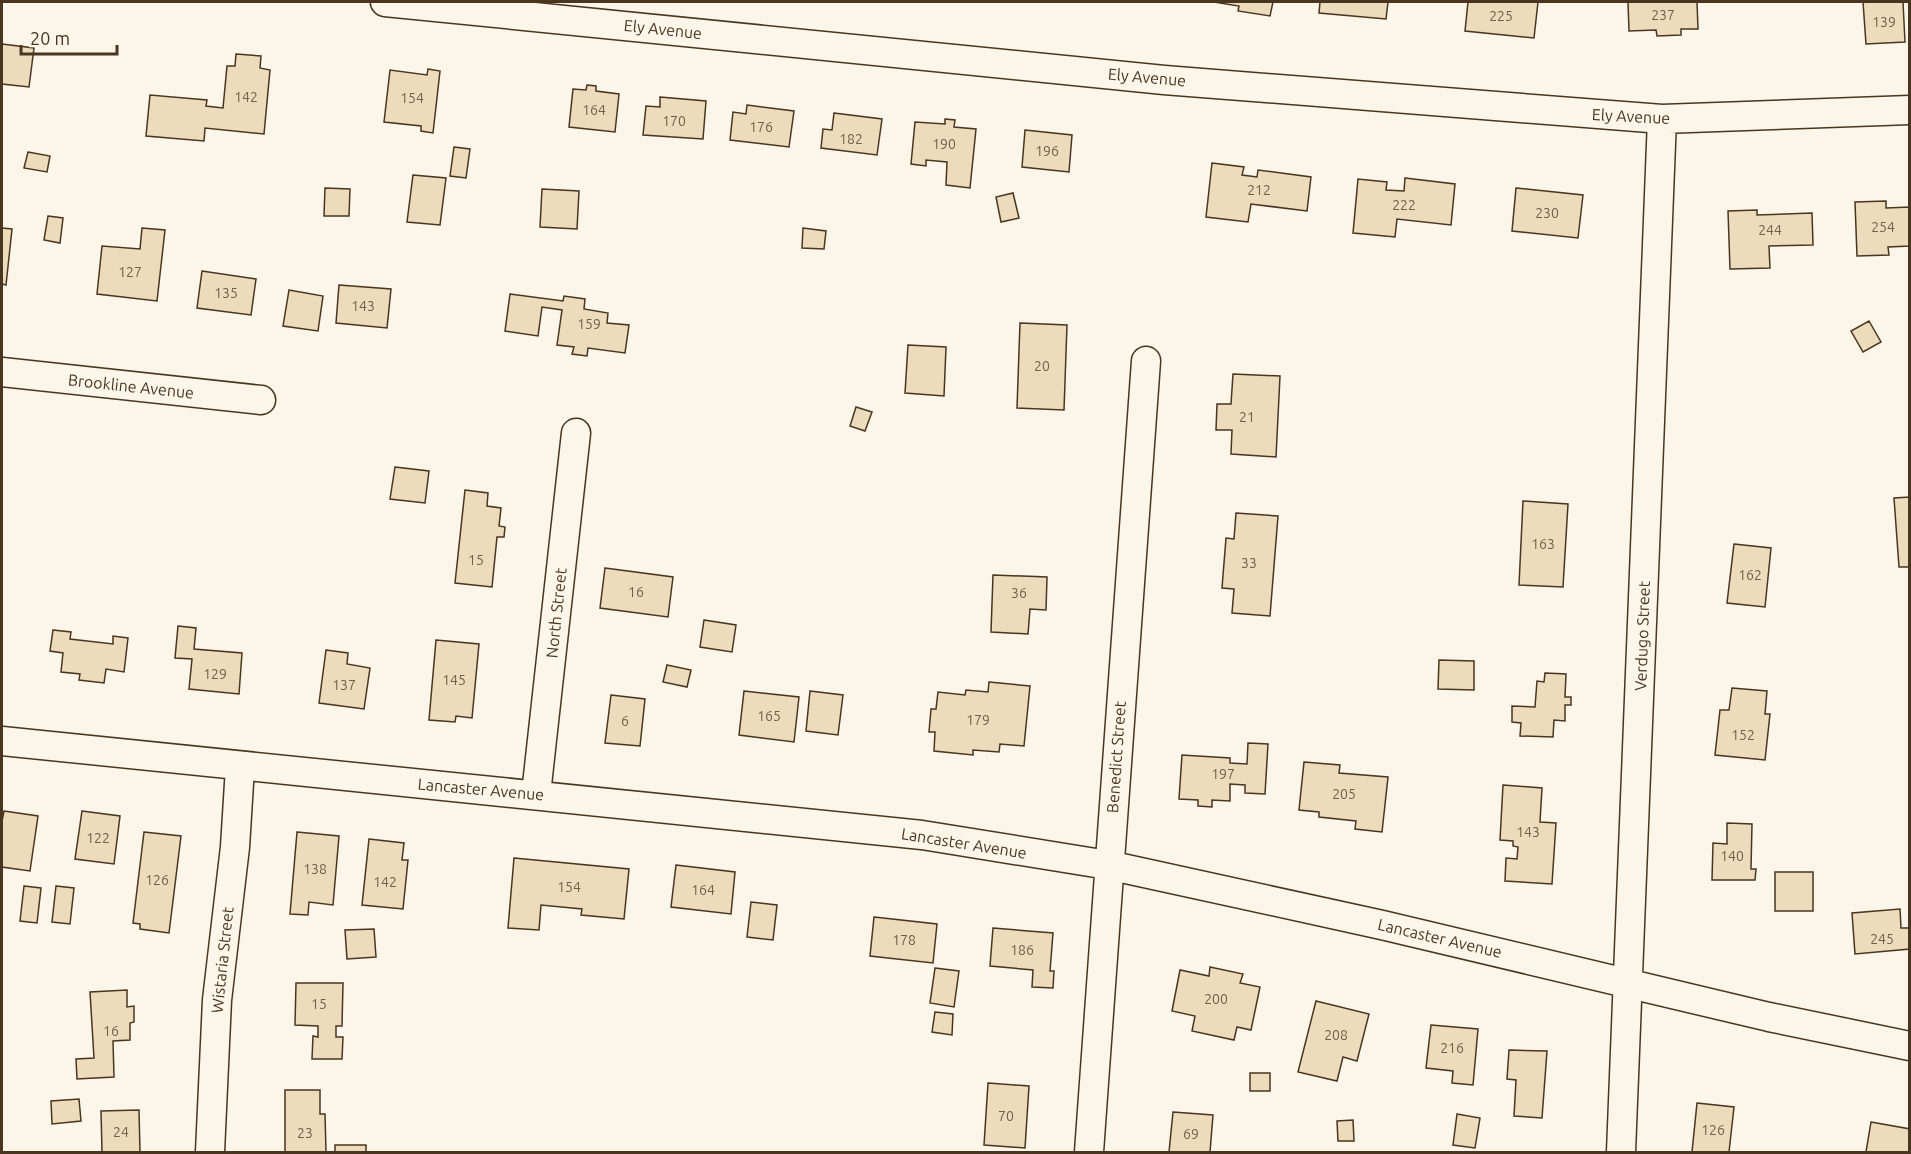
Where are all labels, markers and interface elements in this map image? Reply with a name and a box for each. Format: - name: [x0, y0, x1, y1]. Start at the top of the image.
- house number: 237: [1651, 7, 1675, 23]
- house number: 225: [1489, 8, 1513, 24]
- house number: 139: [1872, 14, 1896, 30]
- street label: Ely Avenue: [623, 16, 703, 42]
- scale bar: [21, 18, 117, 56]
- text: 20 m: [30, 28, 70, 48]
- street label: Ely Avenue: [1107, 65, 1187, 89]
- house number: 142: [234, 89, 258, 105]
- house number: 154: [400, 90, 424, 106]
- house number: 164: [582, 102, 606, 118]
- street label: Ely Avenue: [1591, 105, 1671, 127]
- house number: 170: [662, 113, 686, 129]
- house number: 176: [749, 119, 773, 135]
- house number: 182: [839, 131, 863, 147]
- house number: 190: [932, 136, 956, 152]
- house number: 196: [1035, 143, 1059, 159]
- house number: 212: [1247, 182, 1271, 198]
- house number: 222: [1392, 197, 1416, 213]
- house number: 230: [1535, 205, 1559, 221]
- house number: 254: [1871, 219, 1895, 235]
- house number: 244: [1758, 222, 1782, 238]
- house number: 127: [118, 264, 142, 280]
- house number: 135: [214, 285, 238, 301]
- house number: 143: [351, 298, 375, 314]
- house number: 159: [577, 316, 601, 332]
- house number: 20: [1034, 358, 1050, 374]
- street label: Brookline Avenue: [67, 370, 195, 402]
- house number: 21: [1239, 409, 1255, 425]
- house number: 163: [1531, 536, 1555, 552]
- house number: 15: [468, 552, 484, 568]
- house number: 33: [1241, 555, 1257, 571]
- street label: North Street: [542, 566, 570, 659]
- house number: 162: [1738, 567, 1762, 583]
- street label: Verdugo Street: [1631, 580, 1653, 691]
- house number: 16: [628, 584, 644, 600]
- house number: 36: [1011, 585, 1027, 601]
- house number: 129: [203, 666, 227, 682]
- house number: 145: [442, 672, 466, 688]
- house number: 137: [332, 677, 356, 693]
- street label: Benedict Street: [1103, 700, 1129, 814]
- house number: 165: [757, 708, 781, 724]
- house number: 179: [966, 712, 990, 728]
- house number: 6: [621, 713, 629, 729]
- house number: 152: [1731, 727, 1755, 743]
- house number: 197: [1211, 766, 1235, 782]
- street label: Lancaster Avenue: [417, 775, 545, 803]
- house number: 205: [1332, 786, 1356, 802]
- street label: Lancaster Avenue: [900, 824, 1028, 862]
- house number: 143: [1516, 824, 1540, 840]
- house number: 122: [86, 830, 110, 846]
- house number: 140: [1720, 848, 1744, 864]
- house number: 138: [303, 861, 327, 877]
- house number: 126: [145, 872, 169, 888]
- house number: 142: [373, 874, 397, 890]
- house number: 154: [557, 879, 581, 895]
- house number: 164: [691, 882, 715, 898]
- street label: Wistaria Street: [207, 905, 237, 1014]
- street label: Lancaster Avenue: [1376, 915, 1504, 961]
- house number: 245: [1870, 931, 1894, 947]
- house number: 178: [892, 932, 916, 948]
- house number: 186: [1010, 942, 1034, 958]
- house number: 200: [1204, 991, 1228, 1007]
- house number: 15: [311, 996, 327, 1012]
- house number: 16: [103, 1023, 119, 1039]
- house number: 208: [1324, 1027, 1348, 1043]
- house number: 216: [1440, 1040, 1464, 1056]
- house number: 70: [998, 1108, 1014, 1124]
- house number: 126: [1701, 1122, 1725, 1138]
- house number: 24: [113, 1124, 129, 1140]
- house number: 23: [297, 1125, 313, 1141]
- house number: 69: [1183, 1126, 1199, 1142]

